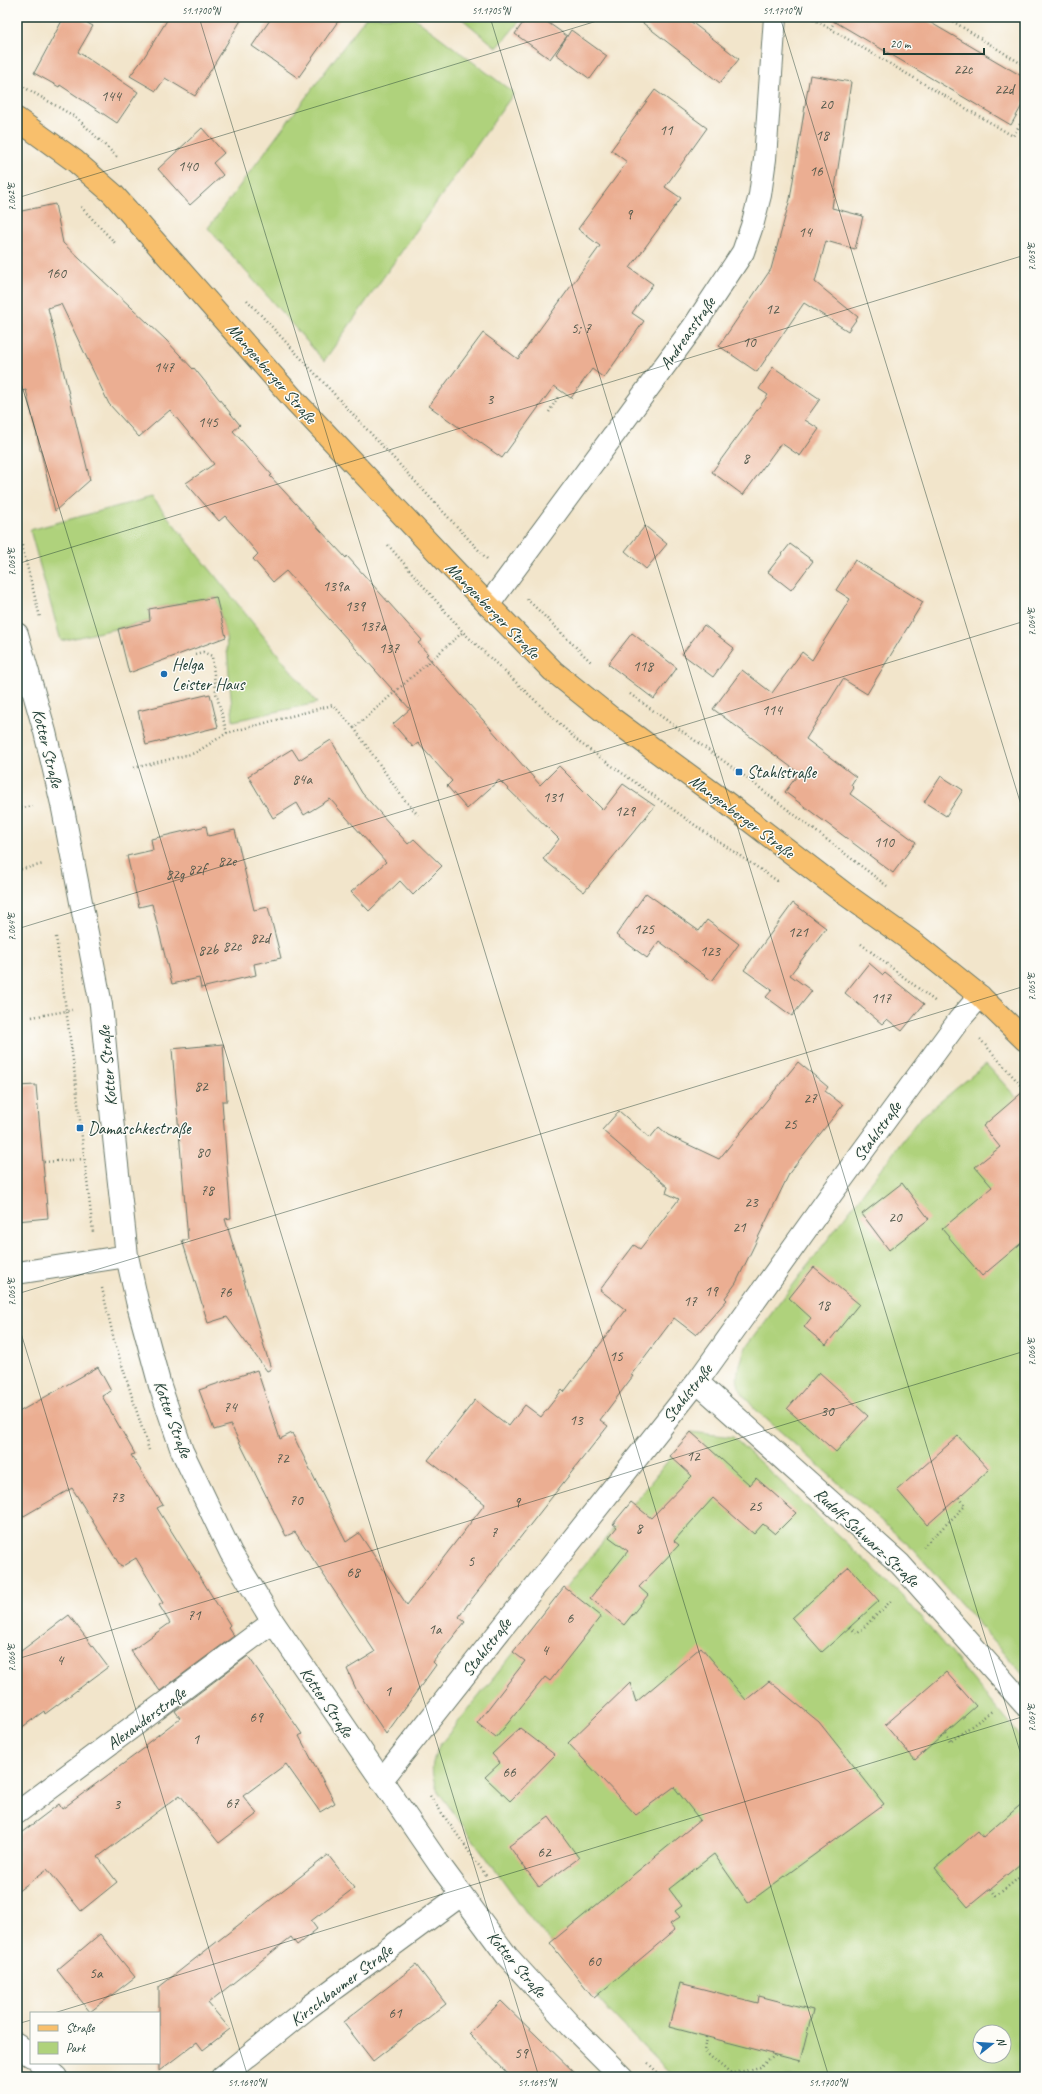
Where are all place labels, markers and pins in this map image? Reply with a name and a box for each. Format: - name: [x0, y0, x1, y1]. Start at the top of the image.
- place label: Helga Leister Haus: [172, 654, 246, 695]
- marker: Helga Leister Haus: [159, 669, 169, 679]
- place label: Stahlstraße: [747, 762, 817, 783]
- marker: Stahlstraße: [734, 767, 744, 777]
- place label: Damaschkestraße: [88, 1118, 192, 1139]
- marker: Damaschkestraße: [75, 1123, 85, 1133]

